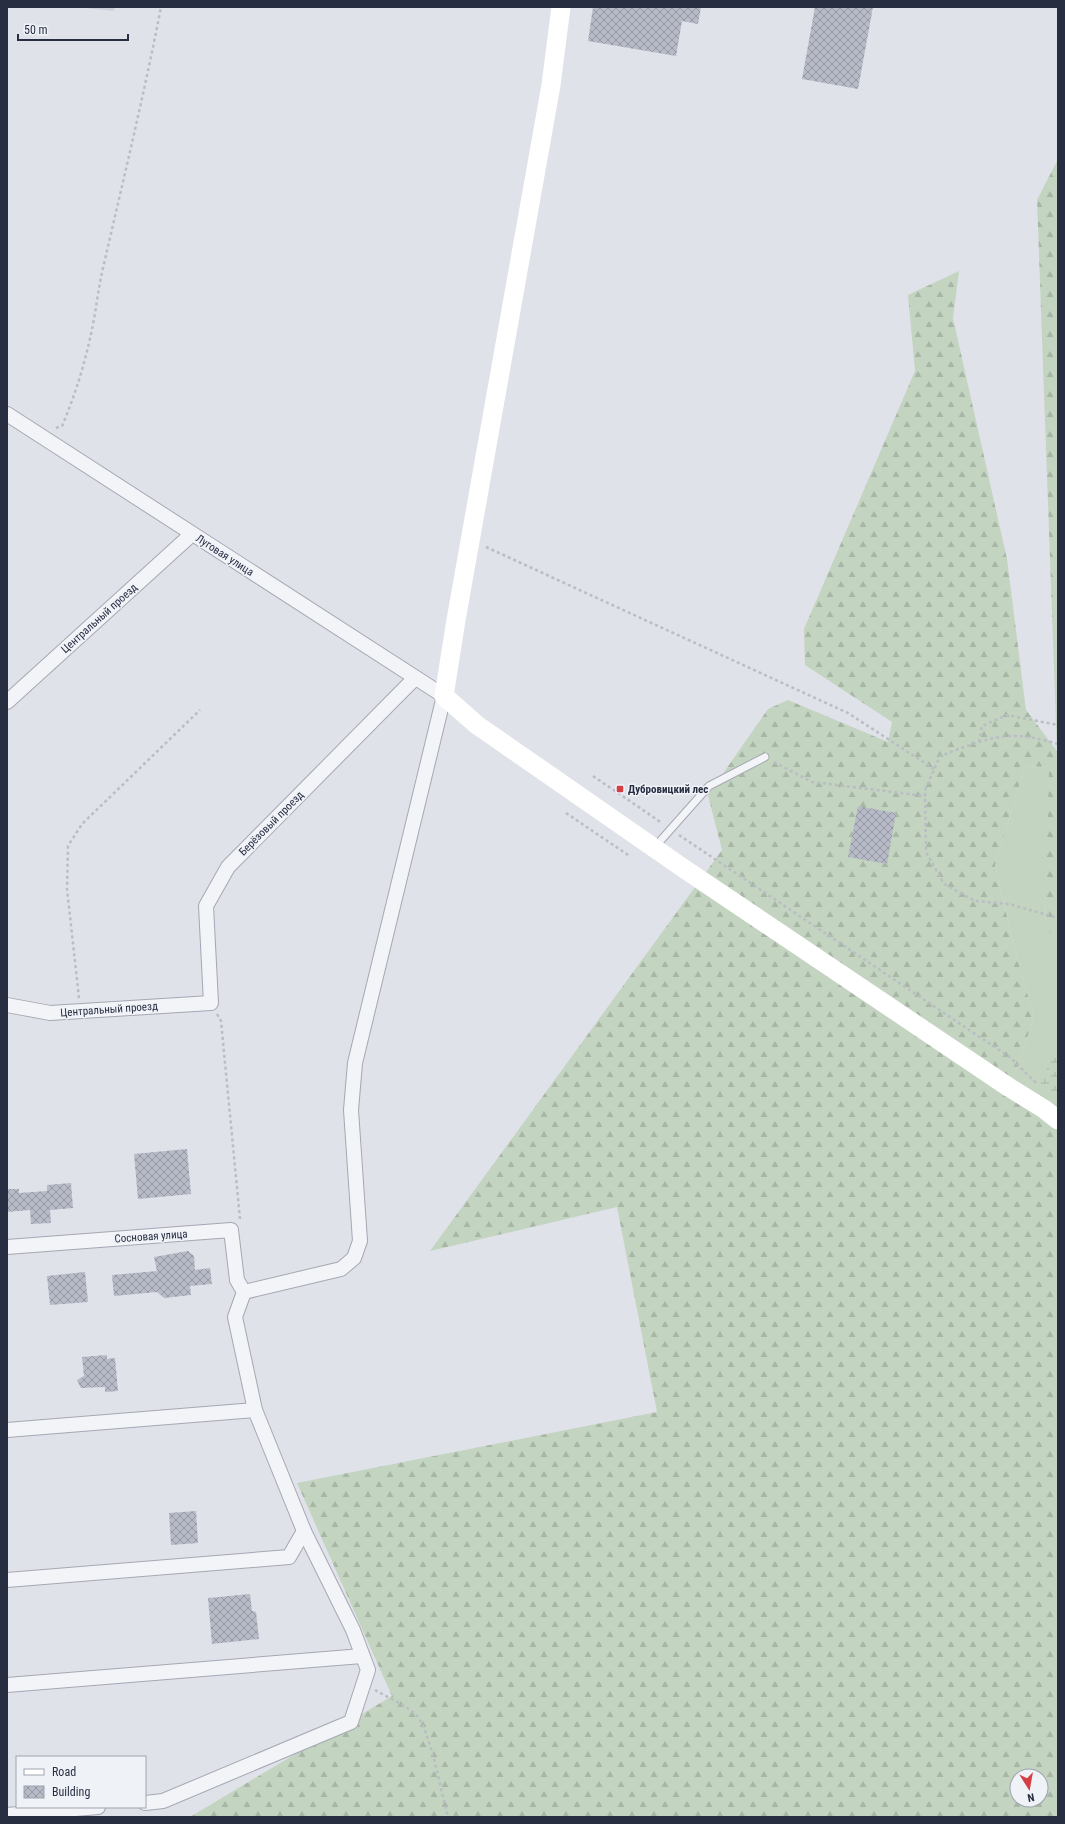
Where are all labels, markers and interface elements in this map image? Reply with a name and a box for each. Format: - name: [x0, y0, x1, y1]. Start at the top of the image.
- scale bar: [18, 16, 128, 42]
- text: 50 m: [24, 23, 48, 37]
- street label: Луговая улица: [193, 532, 256, 579]
- street label: Центральный проезд: [59, 581, 140, 656]
- place label: Дубровицкий лес: [628, 783, 708, 796]
- marker: Дубровицкий лес: [615, 784, 625, 794]
- street label: Берёзовый проезд: [236, 788, 306, 858]
- street label: Центральный проезд: [60, 1000, 158, 1019]
- street label: Сосновая улица: [114, 1227, 188, 1246]
- legend: [16, 1756, 146, 1808]
- text: Road: [52, 1765, 76, 1779]
- north arrow: [1009, 1768, 1049, 1808]
- text: Building: [52, 1785, 90, 1799]
- text: N: [1026, 1790, 1035, 1804]

